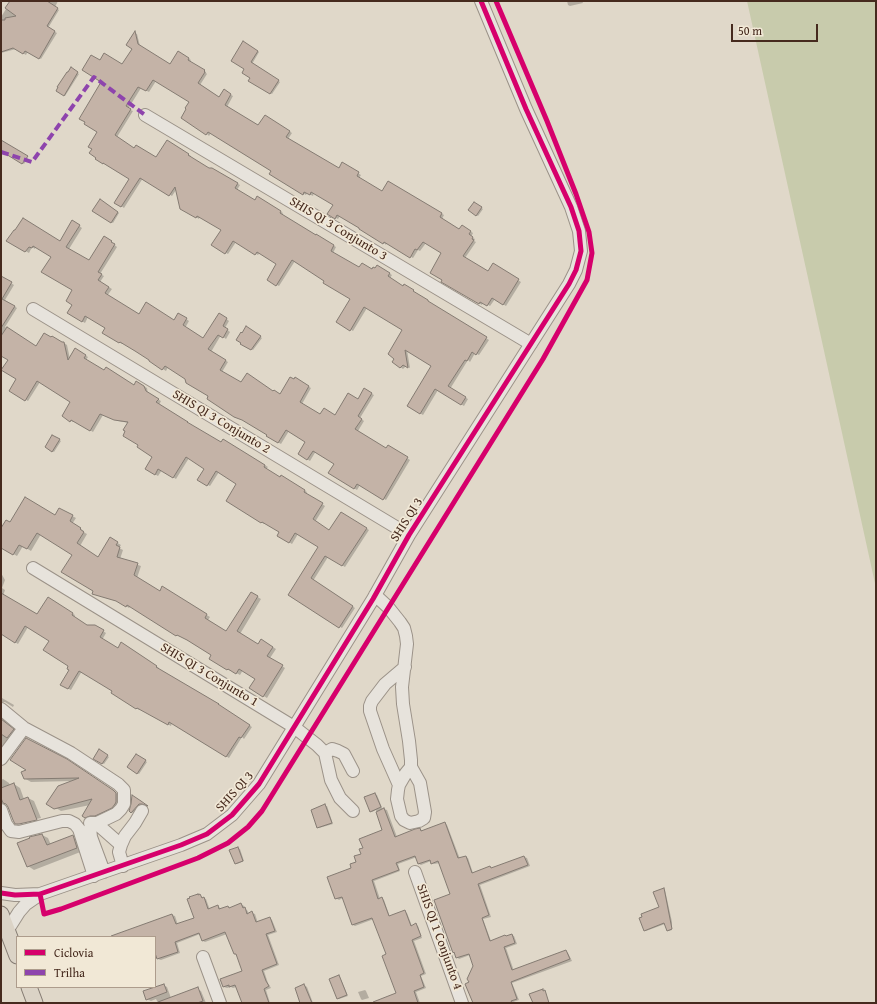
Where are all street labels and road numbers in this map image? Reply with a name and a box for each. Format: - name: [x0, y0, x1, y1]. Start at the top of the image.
- street label: SHIS QI 3 Conjunto 3: [286, 194, 390, 264]
- street label: SHIS QI 3 Conjunto 2: [169, 387, 273, 457]
- street label: SHIS QI 3: [387, 495, 427, 545]
- street label: SHIS QI 3 Conjunto 1: [157, 640, 261, 710]
- street label: SHIS QI 3: [213, 768, 257, 816]
- street label: SHIS QI 1 Conjunto 4: [413, 882, 465, 992]

